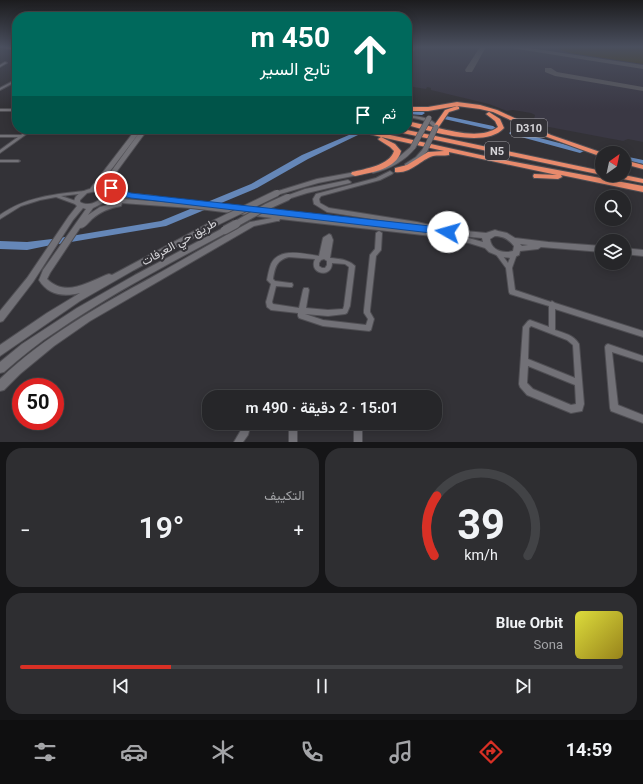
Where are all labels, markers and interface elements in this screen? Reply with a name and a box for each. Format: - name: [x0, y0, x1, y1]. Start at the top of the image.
- text: 450 m: [250, 18, 330, 62]
- icon: ahead: [344, 28, 396, 80]
- text: تابع السير: [260, 57, 330, 85]
- icon: arrive: [352, 104, 374, 126]
- text: ثم: [382, 104, 396, 127]
- road number: D310: [511, 119, 547, 137]
- road number: N5: [485, 142, 509, 160]
- north arrow: [595, 146, 631, 182]
- map controls: [595, 146, 631, 270]
- pin: [94, 171, 128, 205]
- icon: arrive: [100, 177, 122, 199]
- button: search: [595, 190, 631, 226]
- position arrow: [427, 211, 469, 253]
- street label: طريق حي العرفات: [138, 215, 221, 271]
- button: layers: [595, 234, 631, 270]
- speed limit sign: 50: [12, 378, 64, 430]
- text: 15:01 · 2 دقيقة · 490 m: [245, 398, 399, 421]
- text: التكييف: [264, 487, 305, 507]
- text: 39: [457, 495, 505, 560]
- text: 19°: [139, 507, 184, 554]
- text: −: [20, 513, 30, 548]
- text: +: [293, 513, 305, 548]
- text: km/h: [464, 544, 498, 567]
- text: Blue Orbit: [496, 613, 563, 636]
- text: Sona: [534, 636, 563, 656]
- icon: previous: [110, 675, 132, 697]
- icon: pause: [311, 675, 333, 697]
- icon: next: [512, 675, 534, 697]
- icon: filters: [31, 738, 59, 766]
- icon: car: [120, 738, 148, 766]
- icon: climate: [209, 738, 237, 766]
- icon: phone: [298, 738, 326, 766]
- icon: music: [387, 738, 415, 766]
- icon: directions: [477, 738, 505, 766]
- text: 14:59: [566, 738, 612, 766]

